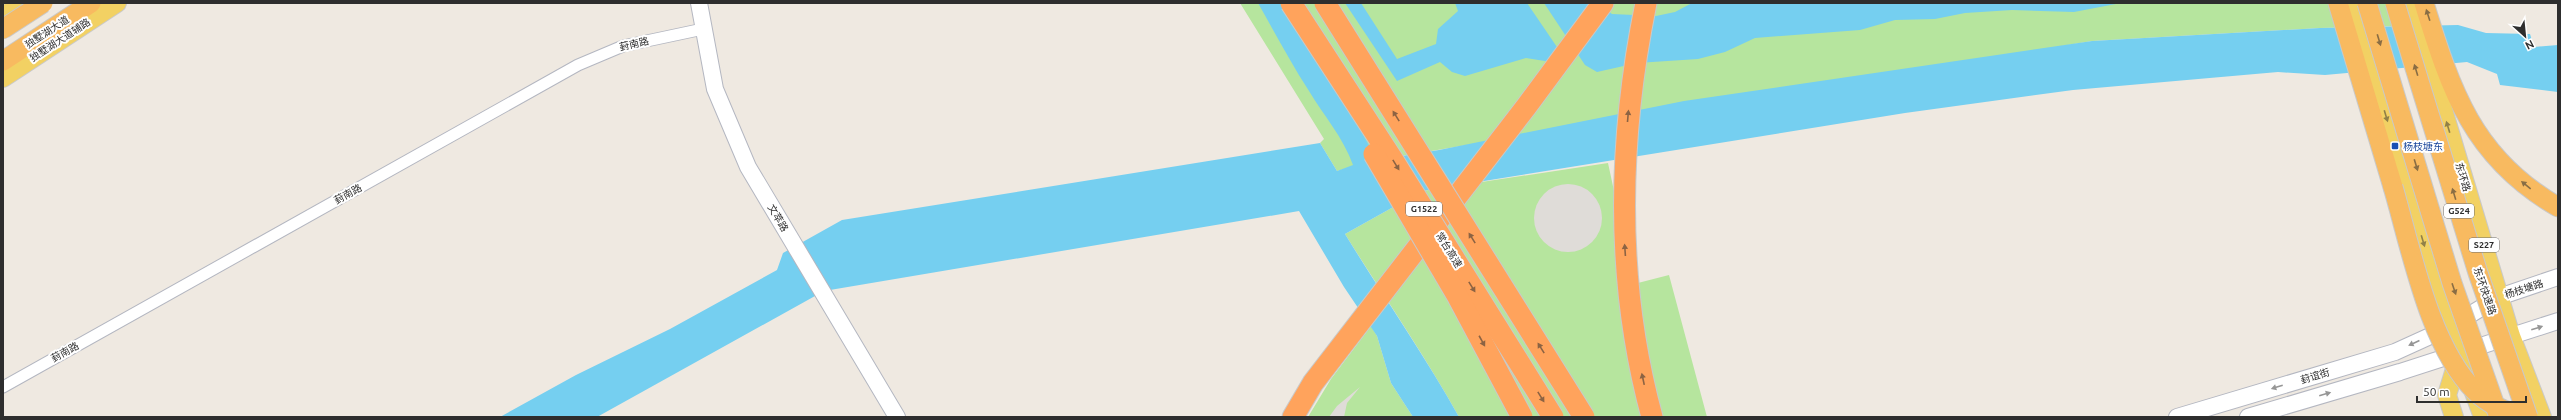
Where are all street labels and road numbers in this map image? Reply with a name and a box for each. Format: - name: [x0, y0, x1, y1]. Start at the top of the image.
- street label: 独墅湖大道: [23, 14, 71, 50]
- street label: 独墅湖大道辅路: [28, 16, 92, 64]
- street label: 葑南路: [618, 35, 650, 53]
- street label: 东环路: [2453, 161, 2473, 193]
- street label: 葑南路: [332, 182, 364, 206]
- street label: 文萃路: [766, 202, 790, 234]
- road number: G1522: [1406, 202, 1442, 216]
- road number: G524: [2444, 204, 2474, 218]
- street label: 常台高速: [1434, 230, 1464, 270]
- road number: S227: [2469, 238, 2499, 252]
- street label: 东环快速路: [2472, 266, 2498, 316]
- street label: 杨枝塘路: [2503, 278, 2545, 300]
- street label: 葑南路: [49, 340, 81, 364]
- street label: 葑谊街: [2299, 366, 2331, 386]

